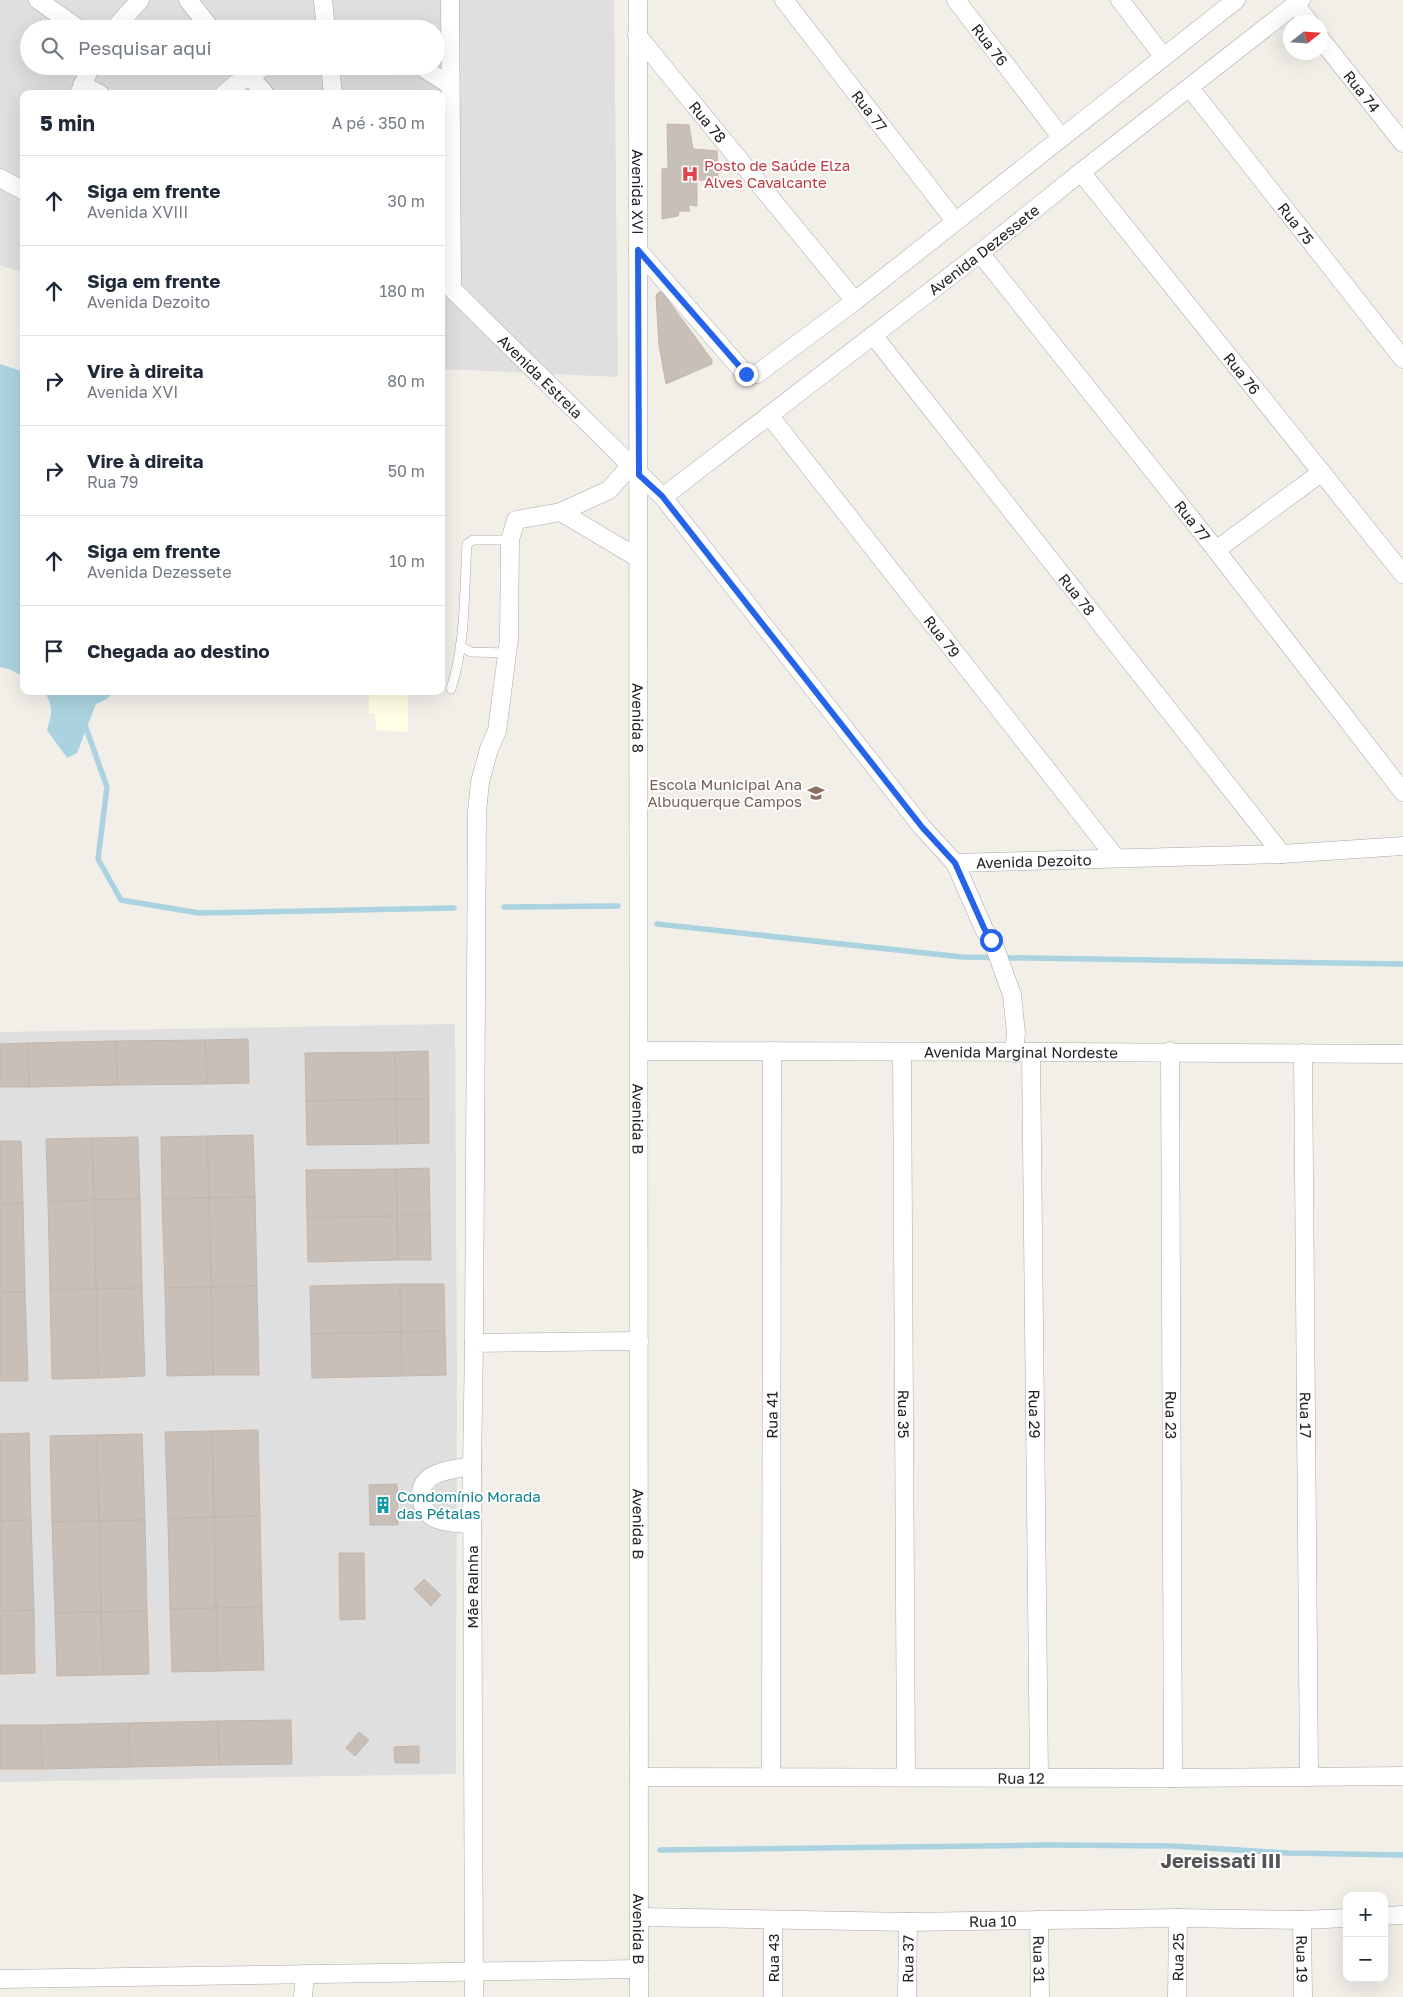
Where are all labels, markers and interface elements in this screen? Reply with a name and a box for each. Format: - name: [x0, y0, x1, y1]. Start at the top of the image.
- north arrow: [1283, 15, 1328, 60]
- search box: [20, 20, 445, 75]
- street label: Rua 76: [968, 20, 1012, 69]
- icon: search: [38, 34, 66, 62]
- text: Pesquisar aqui: [78, 36, 212, 59]
- street label: Rua 74: [1340, 67, 1384, 116]
- street label: Rua 77: [848, 87, 891, 135]
- street label: Rua 78: [686, 97, 730, 146]
- text: 5 min: [40, 110, 95, 136]
- text: A pé · 350 m: [332, 113, 425, 133]
- street label: Avenida XVI: [629, 149, 647, 235]
- place label: Posto de Saúde Elza Alves Cavalcante: [704, 156, 850, 191]
- hospital icon: Posto de Saúde Elza Alves Cavalcante: [680, 164, 700, 184]
- text: Siga em frente: [87, 179, 221, 202]
- icon: ahead: [40, 187, 68, 215]
- text: 30 m: [388, 191, 425, 211]
- street label: Rua 75: [1274, 199, 1318, 248]
- street label: Avenida Dezessete: [925, 200, 1043, 298]
- text: Avenida XVIII: [87, 202, 188, 222]
- text: Siga em frente: [87, 269, 221, 292]
- icon: ahead: [40, 277, 68, 305]
- text: 180 m: [379, 281, 425, 301]
- text: Avenida Dezoito: [87, 292, 210, 312]
- street label: Avenida Estrela: [495, 331, 587, 422]
- street label: Rua 76: [1220, 349, 1264, 398]
- text: Vire à direita: [87, 359, 204, 382]
- route end: [735, 363, 758, 386]
- icon: right: [40, 367, 68, 395]
- text: 80 m: [387, 371, 425, 391]
- text: Avenida XVI: [87, 382, 178, 402]
- text: Vire à direita: [87, 449, 204, 472]
- icon: right: [40, 457, 68, 485]
- text: 50 m: [388, 461, 425, 481]
- text: Rua 79: [87, 472, 138, 492]
- street label: Rua 77: [1171, 497, 1215, 545]
- text: Siga em frente: [87, 539, 221, 562]
- icon: ahead: [40, 547, 68, 575]
- text: 10 m: [389, 551, 425, 571]
- text: Avenida Dezessete: [87, 562, 232, 582]
- street label: Rua 78: [1055, 570, 1099, 619]
- street label: Rua 79: [920, 612, 964, 661]
- icon: arrive: [40, 637, 68, 665]
- text: Chegada ao destino: [87, 639, 270, 662]
- street label: Avenida 8: [629, 683, 647, 753]
- place label: Escola Municipal Ana Albuquerque Campos: [648, 775, 802, 810]
- school or university icon: Escola Municipal Ana Albuquerque Campos: [806, 783, 826, 803]
- street label: Avenida Dezoito: [976, 850, 1092, 871]
- route start: [980, 929, 1003, 952]
- street label: Avenida Marginal Nordeste: [924, 1042, 1118, 1061]
- street label: Avenida B: [630, 1084, 648, 1154]
- street label: Rua 29: [1026, 1389, 1044, 1439]
- street label: Rua 35: [895, 1390, 913, 1438]
- street label: Rua 41: [762, 1391, 781, 1439]
- street label: Rua 23: [1162, 1391, 1181, 1439]
- street label: Rua 17: [1297, 1392, 1315, 1438]
- place label: Condomínio Morada das Pétalas: [397, 1487, 541, 1522]
- street label: Avenida B: [630, 1489, 648, 1559]
- building icon: Condomínio Morada das Pétalas: [373, 1495, 393, 1515]
- street label: Mãe Rainha: [463, 1545, 481, 1629]
- street label: Rua 12: [997, 1769, 1045, 1787]
- district label: Jereissati III: [1161, 1848, 1281, 1872]
- map controls: [1343, 1892, 1388, 1982]
- button: +: [1343, 1892, 1388, 1937]
- street label: Avenida B: [630, 1894, 648, 1964]
- street label: Rua 10: [969, 1911, 1017, 1930]
- street label: Rua 43: [764, 1933, 782, 1983]
- street label: Rua 25: [1168, 1933, 1187, 1981]
- street label: Rua 37: [898, 1935, 917, 1983]
- street label: Rua 31: [1030, 1935, 1049, 1983]
- street label: Rua 19: [1293, 1935, 1312, 1983]
- button: −: [1343, 1937, 1388, 1982]

